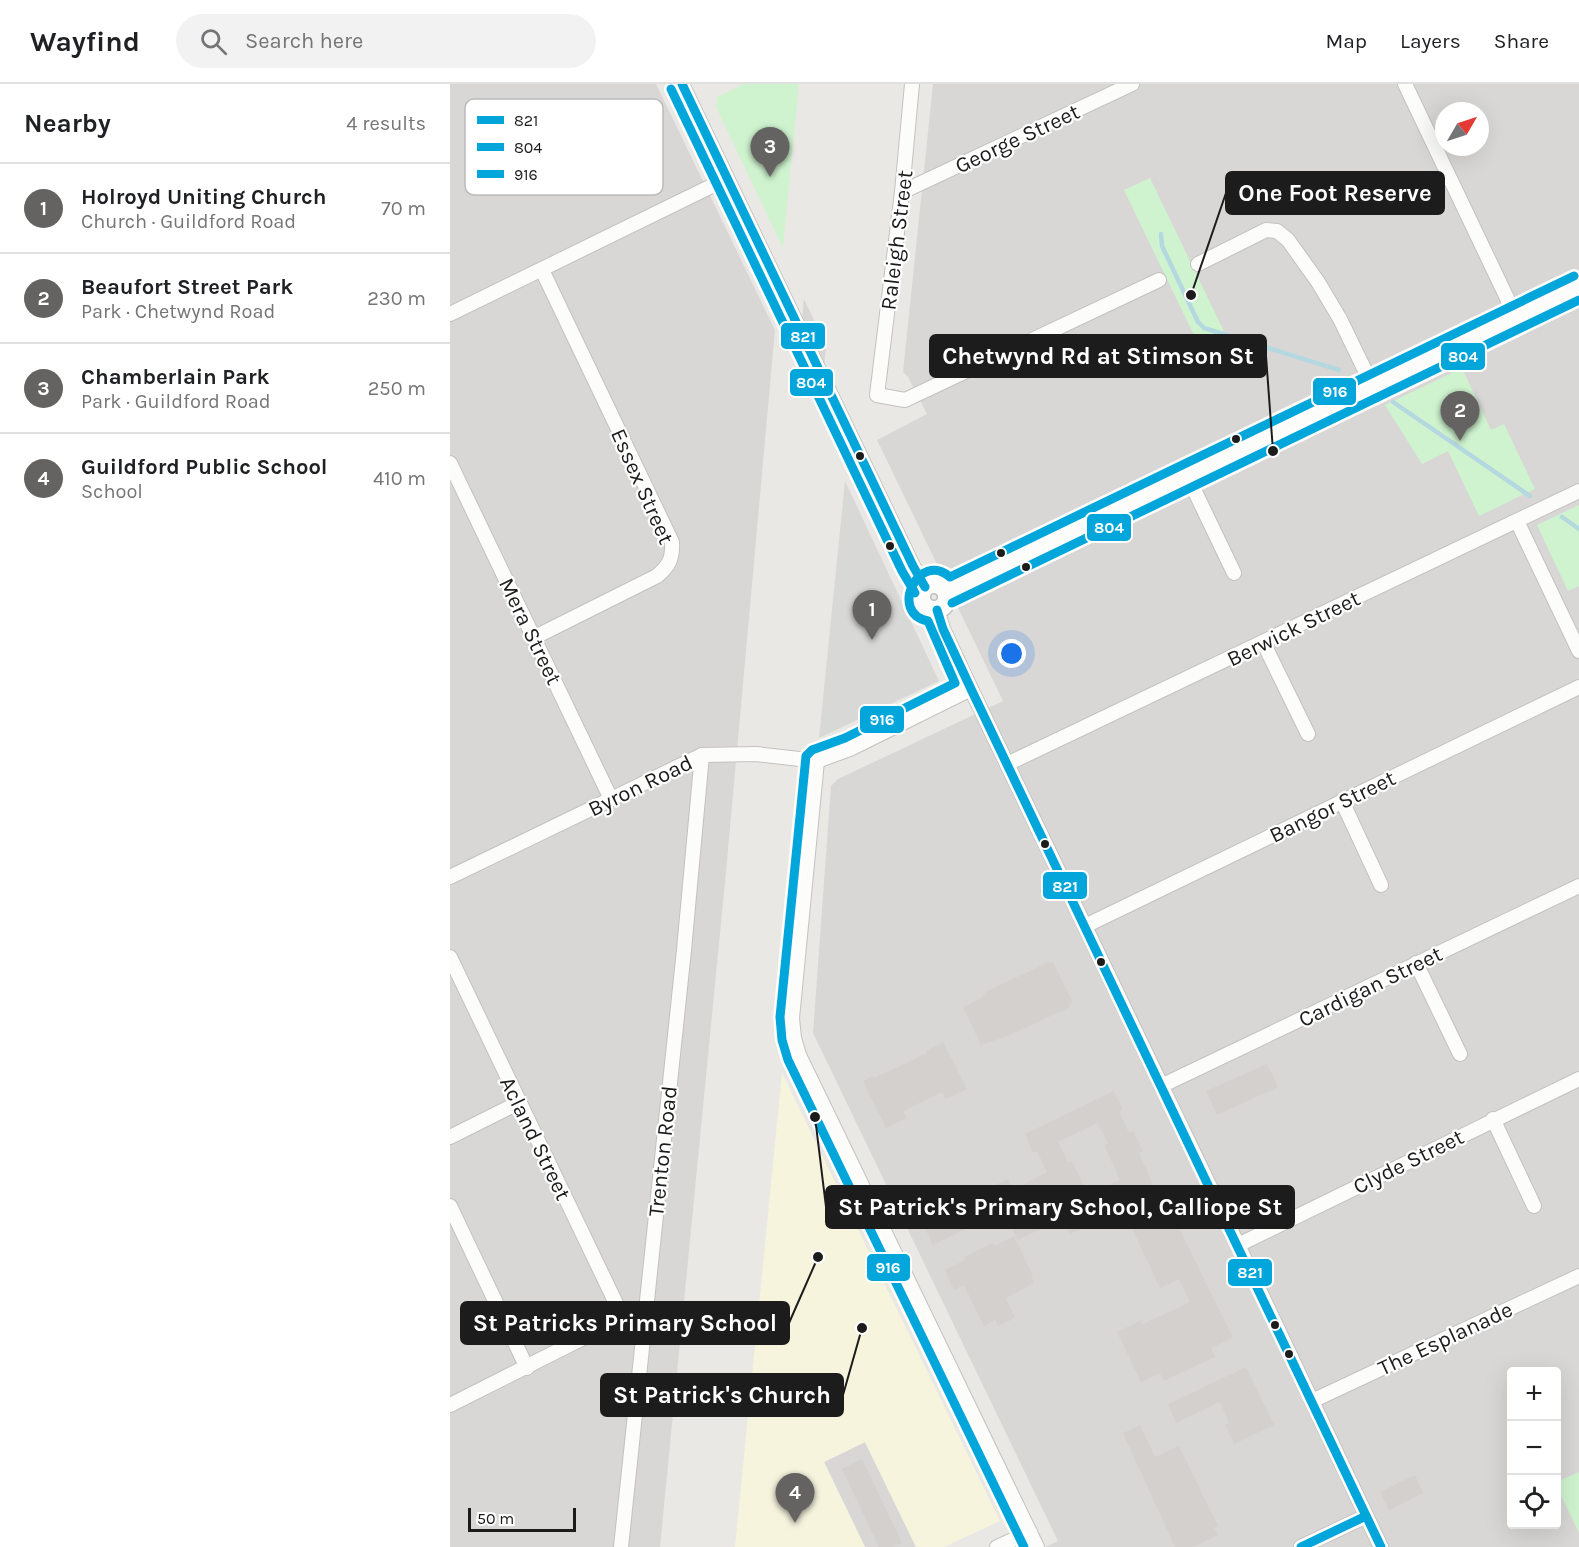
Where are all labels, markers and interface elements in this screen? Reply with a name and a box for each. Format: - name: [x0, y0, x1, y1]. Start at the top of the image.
- search box: [176, 14, 596, 68]
- text: Wayfind: [30, 25, 140, 58]
- icon: search: [197, 25, 230, 58]
- text: Search here: [245, 28, 363, 54]
- text: Map: [1325, 29, 1367, 53]
- text: Layers: [1400, 29, 1461, 53]
- text: Share: [1494, 29, 1549, 53]
- legend: [465, 99, 663, 195]
- street label: George Street: [951, 99, 1084, 179]
- north arrow: [1435, 102, 1489, 156]
- text: Nearby: [24, 108, 111, 139]
- text: 821: [514, 111, 538, 130]
- text: 4 results: [346, 112, 426, 135]
- pin: 3: [750, 128, 790, 177]
- text: 804: [514, 138, 542, 157]
- text: 916: [514, 165, 538, 184]
- street label: Raleigh Street: [876, 169, 918, 312]
- callout: One Foot Reserve: [1226, 172, 1444, 214]
- text: One Foot Reserve: [1238, 179, 1432, 207]
- text: Holroyd Uniting Church: [81, 184, 326, 210]
- text: 1: [40, 197, 47, 220]
- text: 70 m: [381, 197, 426, 220]
- text: Church · Guildford Road: [81, 210, 296, 233]
- text: Beaufort Street Park: [81, 274, 293, 300]
- text: 2: [37, 287, 50, 310]
- text: 230 m: [367, 287, 426, 310]
- text: Park · Chetwynd Road: [81, 300, 275, 323]
- line badge: 821: [780, 322, 826, 350]
- text: 821: [790, 327, 816, 346]
- callout: Chetwynd Rd at Stimson St: [930, 335, 1266, 377]
- text: Chetwynd Rd at Stimson St: [942, 342, 1254, 370]
- line badge: 804: [1440, 342, 1486, 371]
- text: 804: [1448, 347, 1478, 366]
- text: Chamberlain Park: [81, 364, 270, 390]
- line badge: 804: [789, 368, 834, 397]
- text: 804: [796, 373, 826, 392]
- text: 3: [37, 377, 50, 400]
- text: 250 m: [368, 377, 426, 400]
- line badge: 916: [1312, 377, 1357, 406]
- text: 916: [1322, 382, 1348, 401]
- text: Park · Guildford Road: [81, 390, 271, 413]
- pin: 2: [1440, 392, 1480, 441]
- street label: Essex Street: [605, 425, 679, 548]
- unlabelled marker: [1230, 433, 1242, 445]
- unlabelled marker: [854, 450, 866, 462]
- text: Guildford Public School: [81, 454, 328, 480]
- text: 4: [38, 467, 49, 490]
- text: 410 m: [373, 467, 426, 490]
- text: School: [81, 480, 143, 503]
- line badge: 804: [1086, 513, 1132, 542]
- text: 804: [1094, 518, 1124, 537]
- unlabelled marker: [884, 540, 896, 552]
- unlabelled marker: [995, 547, 1007, 559]
- unlabelled marker: [1020, 561, 1032, 573]
- street label: Mera Street: [493, 574, 567, 689]
- street label: Berwick Street: [1223, 585, 1364, 672]
- pin: 1: [852, 590, 892, 640]
- your location: [997, 639, 1026, 668]
- line badge: 916: [859, 705, 905, 734]
- text: 916: [869, 710, 895, 729]
- street label: Byron Road: [584, 749, 697, 822]
- street label: Bangor Street: [1265, 765, 1400, 849]
- unlabelled marker: [1039, 838, 1051, 850]
- line badge: 821: [1042, 871, 1088, 900]
- text: 821: [1052, 877, 1078, 896]
- street label: Cardigan Street: [1294, 941, 1446, 1033]
- unlabelled marker: [1095, 956, 1107, 968]
- street label: Acland Street: [494, 1072, 576, 1204]
- street label: Trenton Road: [643, 1084, 683, 1218]
- street label: Clyde Street: [1349, 1124, 1468, 1200]
- callout: St Patrick's Primary School, Calliope St: [826, 1186, 1294, 1228]
- text: St Patrick's Primary School, Calliope St: [838, 1193, 1282, 1221]
- line badge: 916: [866, 1253, 911, 1282]
- text: 916: [875, 1258, 901, 1277]
- line badge: 821: [1227, 1258, 1273, 1287]
- text: 821: [1237, 1263, 1263, 1282]
- street label: The Esplanade: [1374, 1296, 1517, 1381]
- callout: St Patricks Primary School: [461, 1302, 789, 1344]
- text: St Patricks Primary School: [473, 1309, 777, 1337]
- unlabelled marker: [1269, 1319, 1281, 1331]
- unlabelled marker: [1283, 1348, 1295, 1360]
- map controls: [1507, 1367, 1561, 1529]
- button: +: [1507, 1367, 1561, 1421]
- callout: St Patrick's Church: [601, 1374, 843, 1416]
- text: St Patrick's Church: [613, 1381, 831, 1409]
- button: −: [1507, 1421, 1561, 1475]
- pin: 4: [776, 1474, 814, 1523]
- button: locate: [1507, 1475, 1561, 1529]
- scale bar: [468, 1505, 576, 1532]
- text: 50 m: [477, 1509, 514, 1528]

